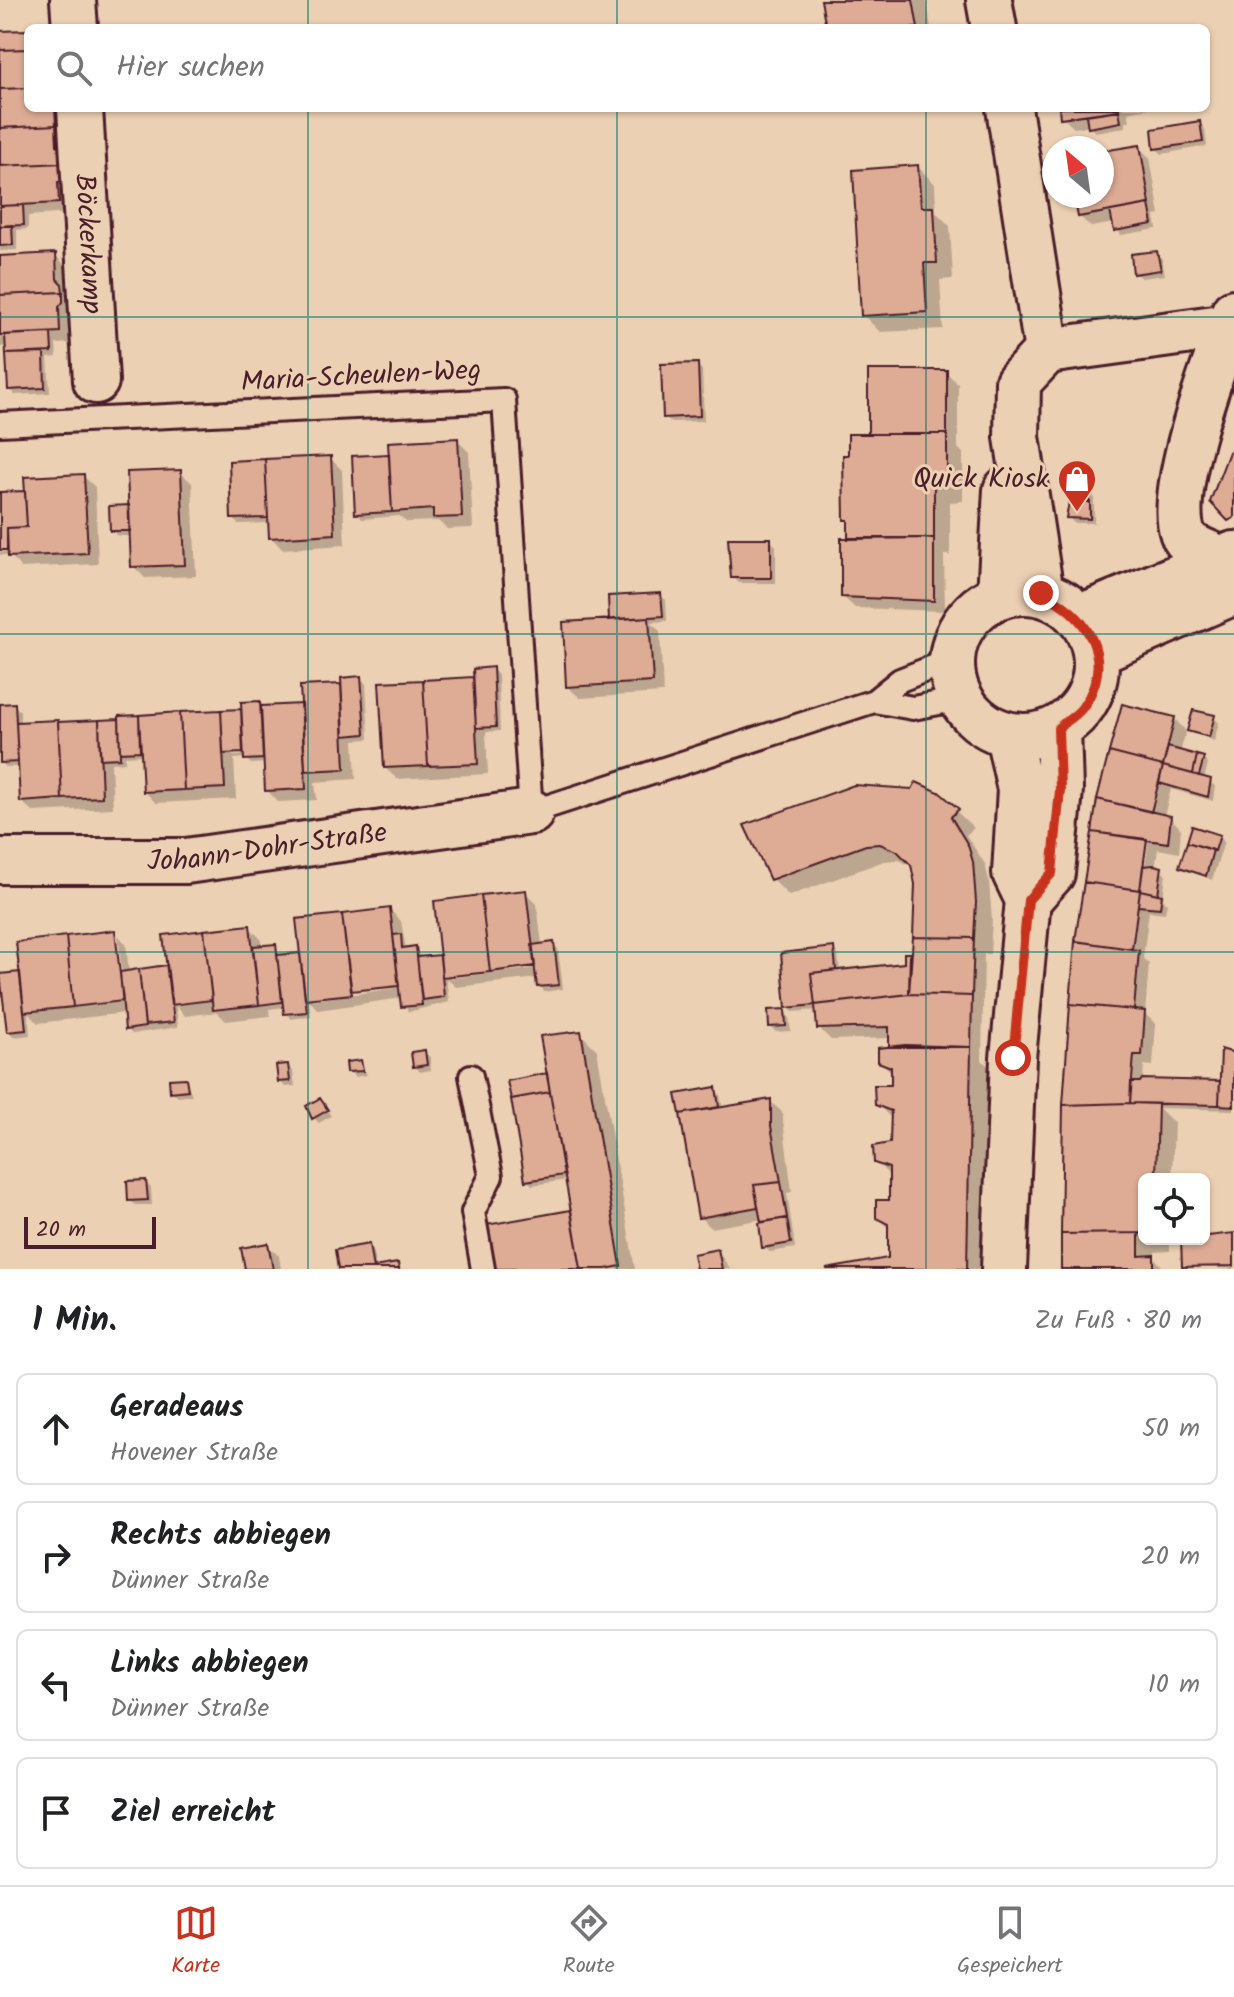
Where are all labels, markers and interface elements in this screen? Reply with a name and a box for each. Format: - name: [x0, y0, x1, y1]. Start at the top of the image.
- search box: [24, 24, 1210, 112]
- text: Hier suchen: [116, 44, 265, 92]
- icon: search: [52, 46, 96, 90]
- north arrow: [1042, 136, 1114, 208]
- street label: Böckerkamp: [61, 173, 115, 315]
- street label: Maria-Scheulen-Weg: [240, 348, 482, 406]
- place label: Quick Kiosk: [913, 457, 1050, 502]
- shop icon: Quick Kiosk: [1056, 458, 1098, 513]
- route end: [1023, 575, 1059, 611]
- street label: Johann-Dohr-Straße: [147, 810, 390, 884]
- route start: [995, 1040, 1031, 1076]
- map controls: [1138, 1173, 1210, 1245]
- button: locate: [1138, 1173, 1210, 1245]
- scale bar: [24, 1213, 156, 1249]
- text: 20 m: [36, 1213, 86, 1248]
- text: 1 Min.: [32, 1294, 117, 1348]
- text: Zu Fuß · 80 m: [1035, 1300, 1202, 1342]
- text: Geradeaus: [110, 1384, 243, 1432]
- icon: ahead: [34, 1407, 78, 1451]
- text: 50 m: [1142, 1408, 1200, 1450]
- text: Hovener Straße: [110, 1432, 278, 1474]
- text: Rechts abbiegen: [110, 1512, 331, 1560]
- icon: right: [34, 1535, 78, 1579]
- text: 20 m: [1141, 1536, 1200, 1578]
- text: Dünner Straße: [110, 1560, 269, 1602]
- text: Links abbiegen: [110, 1640, 309, 1688]
- icon: left: [34, 1663, 78, 1707]
- text: 10 m: [1148, 1664, 1200, 1706]
- text: Dünner Straße: [110, 1688, 269, 1730]
- text: Ziel erreicht: [110, 1789, 275, 1837]
- icon: arrive: [34, 1791, 78, 1835]
- tab: Karte: [171, 1901, 220, 1984]
- tab: Route: [563, 1901, 615, 1984]
- tab: Gespeichert: [957, 1901, 1063, 1984]

